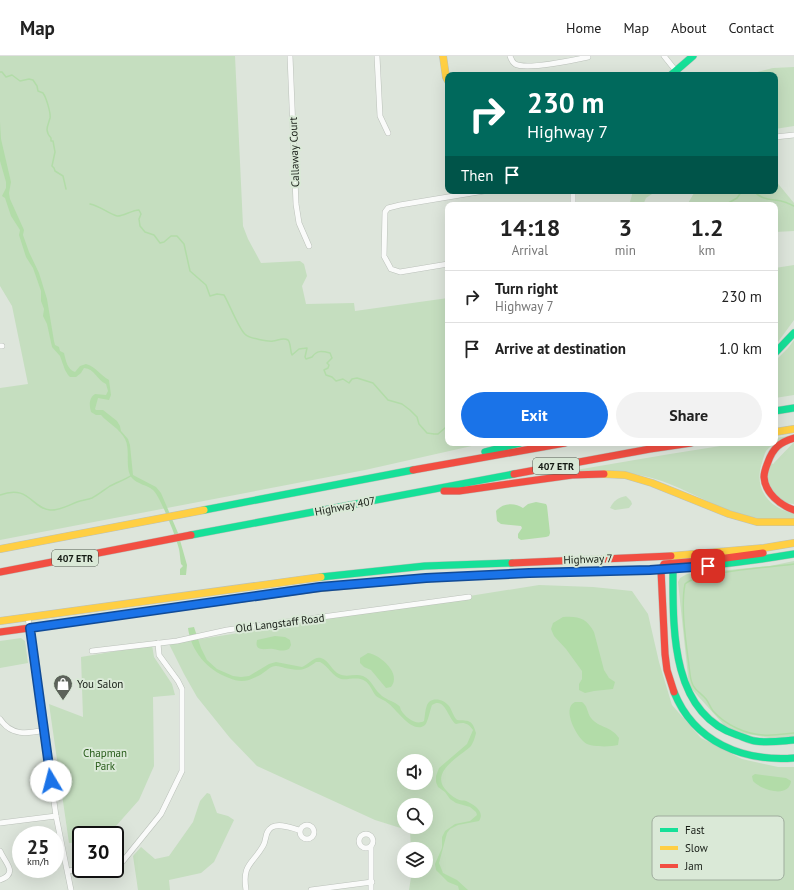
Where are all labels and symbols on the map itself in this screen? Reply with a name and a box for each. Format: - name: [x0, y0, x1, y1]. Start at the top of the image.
- street label: Callaway Court: [286, 116, 302, 187]
- road number: 407 ETR: [533, 458, 579, 474]
- street label: Highway 407: [313, 493, 377, 519]
- pin: [691, 549, 725, 583]
- road number: 407 ETR: [52, 550, 98, 566]
- street label: Highway 7: [563, 551, 613, 567]
- street label: Old Langstaff Road: [235, 611, 325, 635]
- shop icon: You Salon: [52, 673, 74, 701]
- place label: You Salon: [77, 677, 123, 691]
- park label: Chapman Park: [83, 746, 127, 773]
- position arrow: [30, 760, 72, 802]
- legend: [652, 816, 784, 880]
- text: Fast: [685, 823, 705, 837]
- speed limit sign: 30: [72, 826, 124, 878]
- text: Slow: [685, 841, 708, 855]
- text: Jam: [684, 859, 703, 873]

